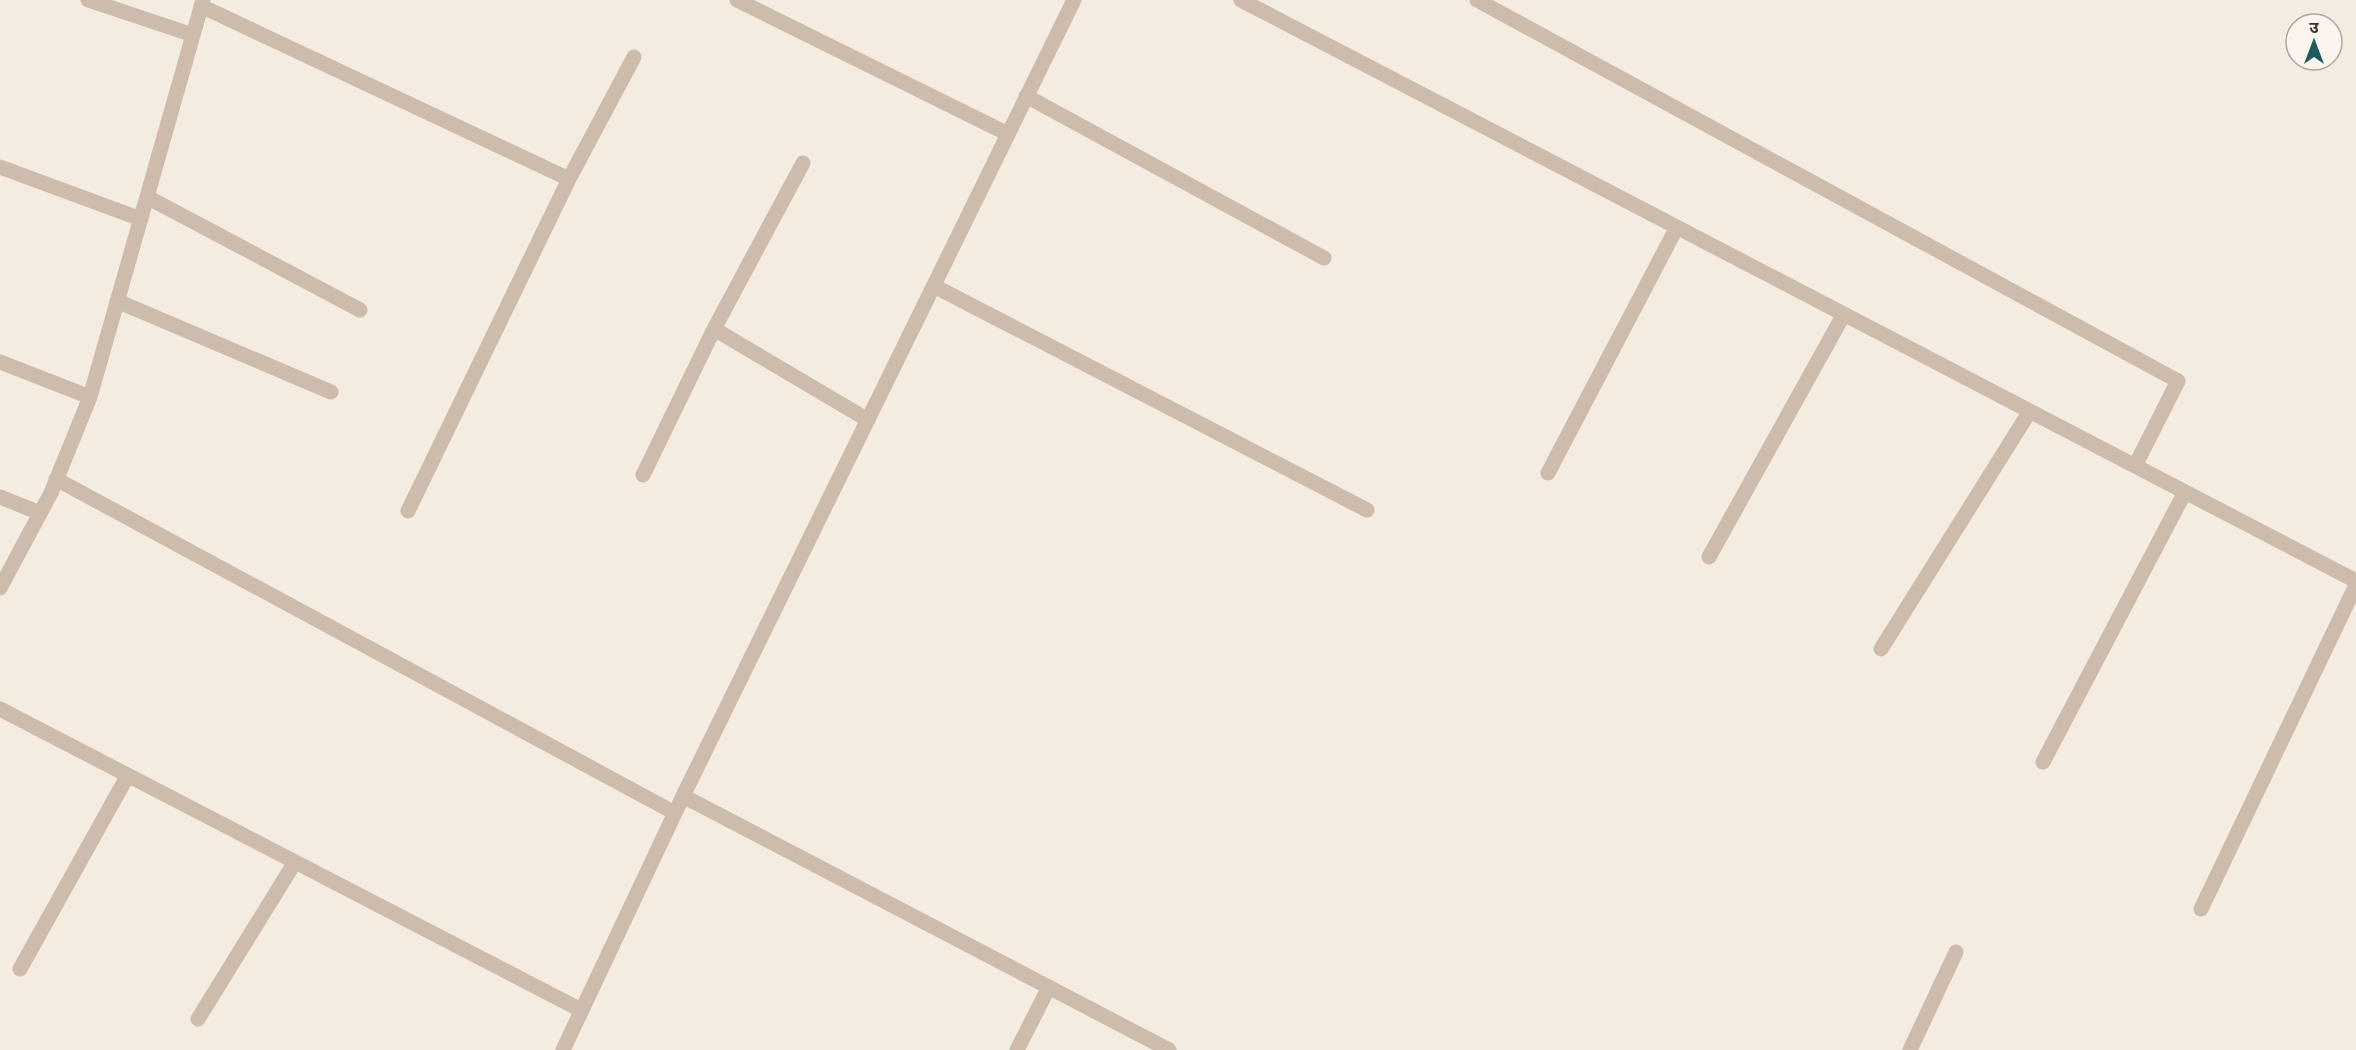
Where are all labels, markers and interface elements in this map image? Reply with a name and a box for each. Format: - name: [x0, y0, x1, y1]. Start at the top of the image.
- north arrow: [2284, 12, 2344, 72]
- text: उ: [2309, 19, 2319, 36]

